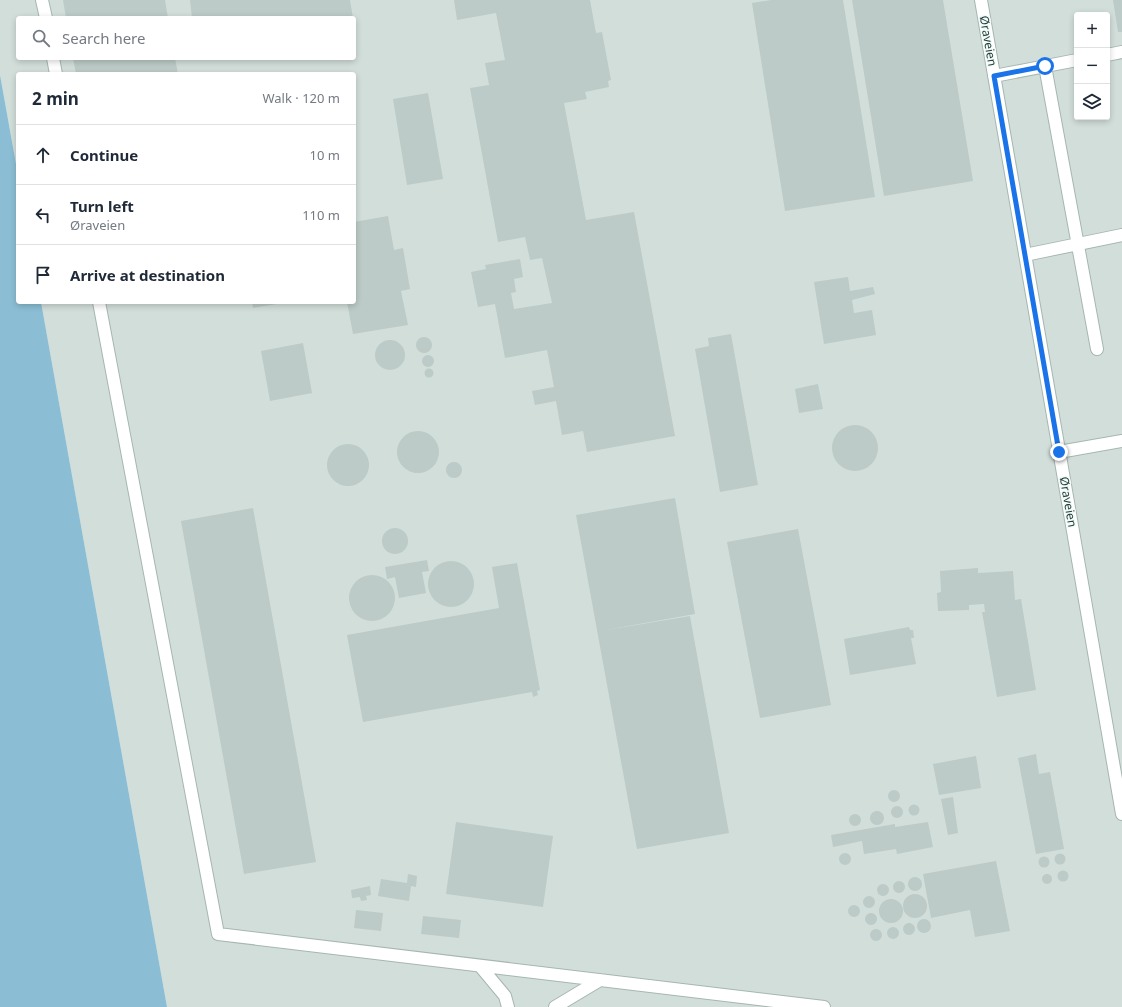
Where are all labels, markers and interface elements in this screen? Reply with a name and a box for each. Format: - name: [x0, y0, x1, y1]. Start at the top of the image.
- map controls: [1074, 12, 1110, 120]
- button: +: [1074, 12, 1110, 48]
- street label: Øraveien: [976, 14, 1001, 67]
- search box: [16, 16, 356, 60]
- icon: search: [30, 27, 52, 49]
- text: Search here: [62, 28, 145, 48]
- button: −: [1074, 48, 1110, 84]
- route start: [1036, 57, 1054, 75]
- button: layers: [1074, 84, 1110, 120]
- text: 2 min: [32, 87, 79, 110]
- text: Walk · 120 m: [262, 89, 340, 107]
- icon: ahead: [32, 144, 54, 166]
- text: Continue: [70, 145, 138, 165]
- text: 10 m: [310, 146, 340, 164]
- text: Turn left: [70, 196, 134, 216]
- icon: left: [32, 204, 54, 226]
- text: 110 m: [302, 206, 340, 224]
- text: Øraveien: [70, 216, 125, 234]
- icon: arrive: [32, 264, 54, 286]
- text: Arrive at destination: [70, 265, 225, 285]
- route end: [1050, 443, 1068, 461]
- street label: Øraveien: [1056, 475, 1081, 528]

